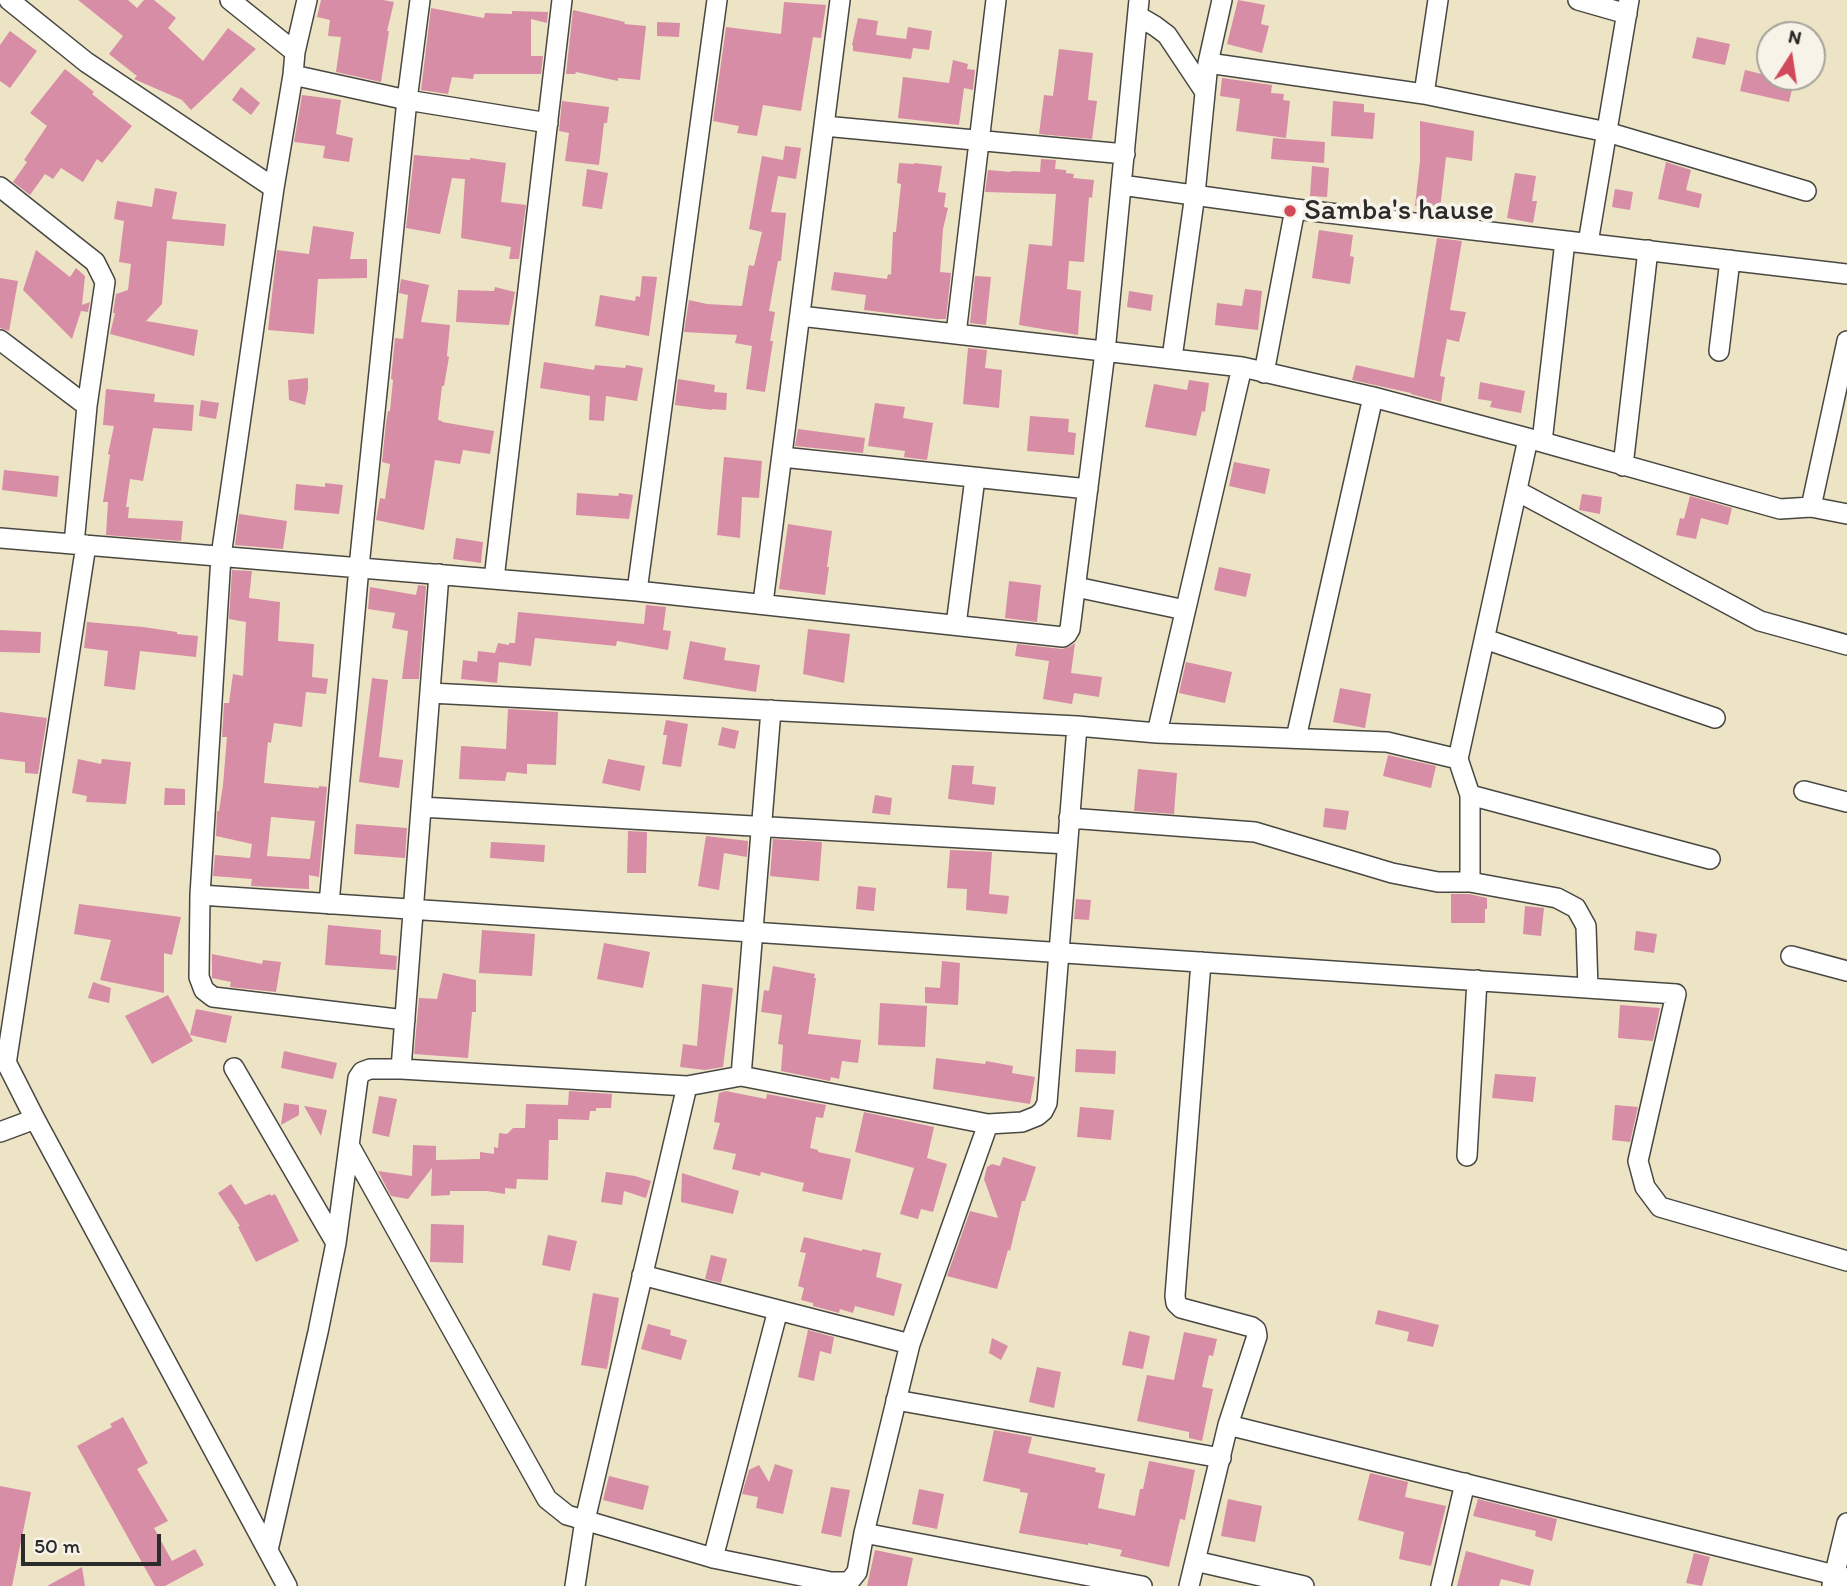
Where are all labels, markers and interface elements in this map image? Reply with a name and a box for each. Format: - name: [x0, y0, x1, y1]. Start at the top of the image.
- north arrow: [1756, 21, 1826, 91]
- text: N: [1786, 24, 1804, 50]
- place label: Samba's hause: [1304, 193, 1494, 229]
- marker: Samba's hause: [1282, 203, 1298, 219]
- scale bar: [24, 1520, 164, 1564]
- text: 50 m: [34, 1533, 80, 1558]

